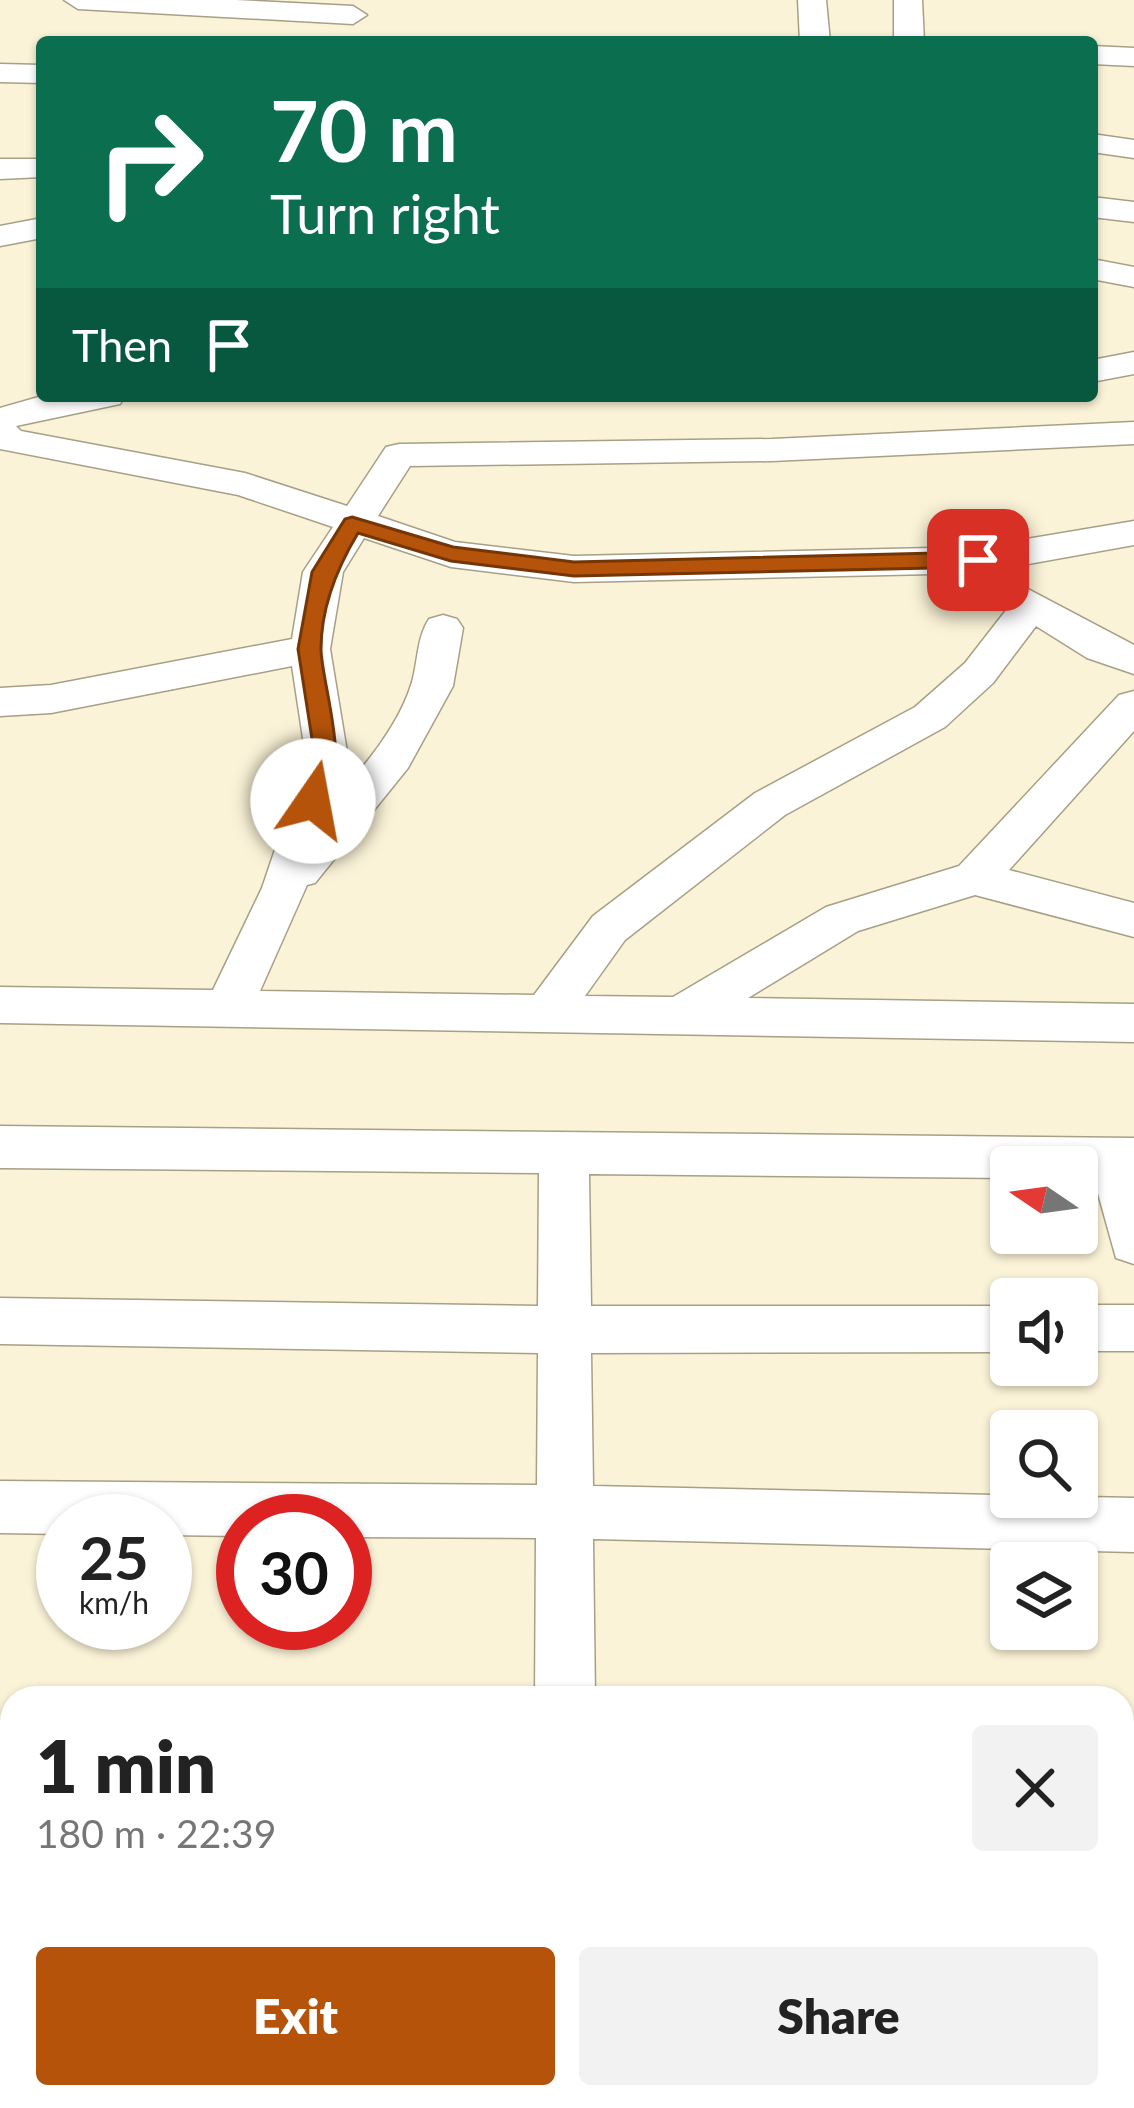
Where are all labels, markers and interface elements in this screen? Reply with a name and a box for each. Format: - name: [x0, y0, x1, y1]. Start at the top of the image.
- text: 70 m: [270, 79, 458, 180]
- icon: right: [72, 84, 228, 240]
- text: Turn right: [270, 181, 500, 246]
- icon: arrive: [196, 312, 262, 378]
- text: Then: [72, 318, 172, 372]
- pin: [927, 509, 1029, 611]
- icon: arrive: [945, 527, 1011, 593]
- position arrow: [250, 738, 376, 864]
- north arrow: [990, 1146, 1098, 1254]
- map controls: [990, 1146, 1098, 1650]
- button: sound: [990, 1278, 1098, 1386]
- button: search: [990, 1410, 1098, 1518]
- speed limit sign: 30: [216, 1494, 372, 1650]
- text: 25: [79, 1521, 149, 1593]
- button: layers: [990, 1542, 1098, 1650]
- text: km/h: [79, 1584, 149, 1620]
- text: 1 min: [36, 1722, 216, 1808]
- button: close: [972, 1725, 1098, 1851]
- text: 180 m · 22:39: [36, 1810, 276, 1856]
- button: Exit: [36, 1947, 555, 2085]
- button: Share: [579, 1947, 1098, 2085]

